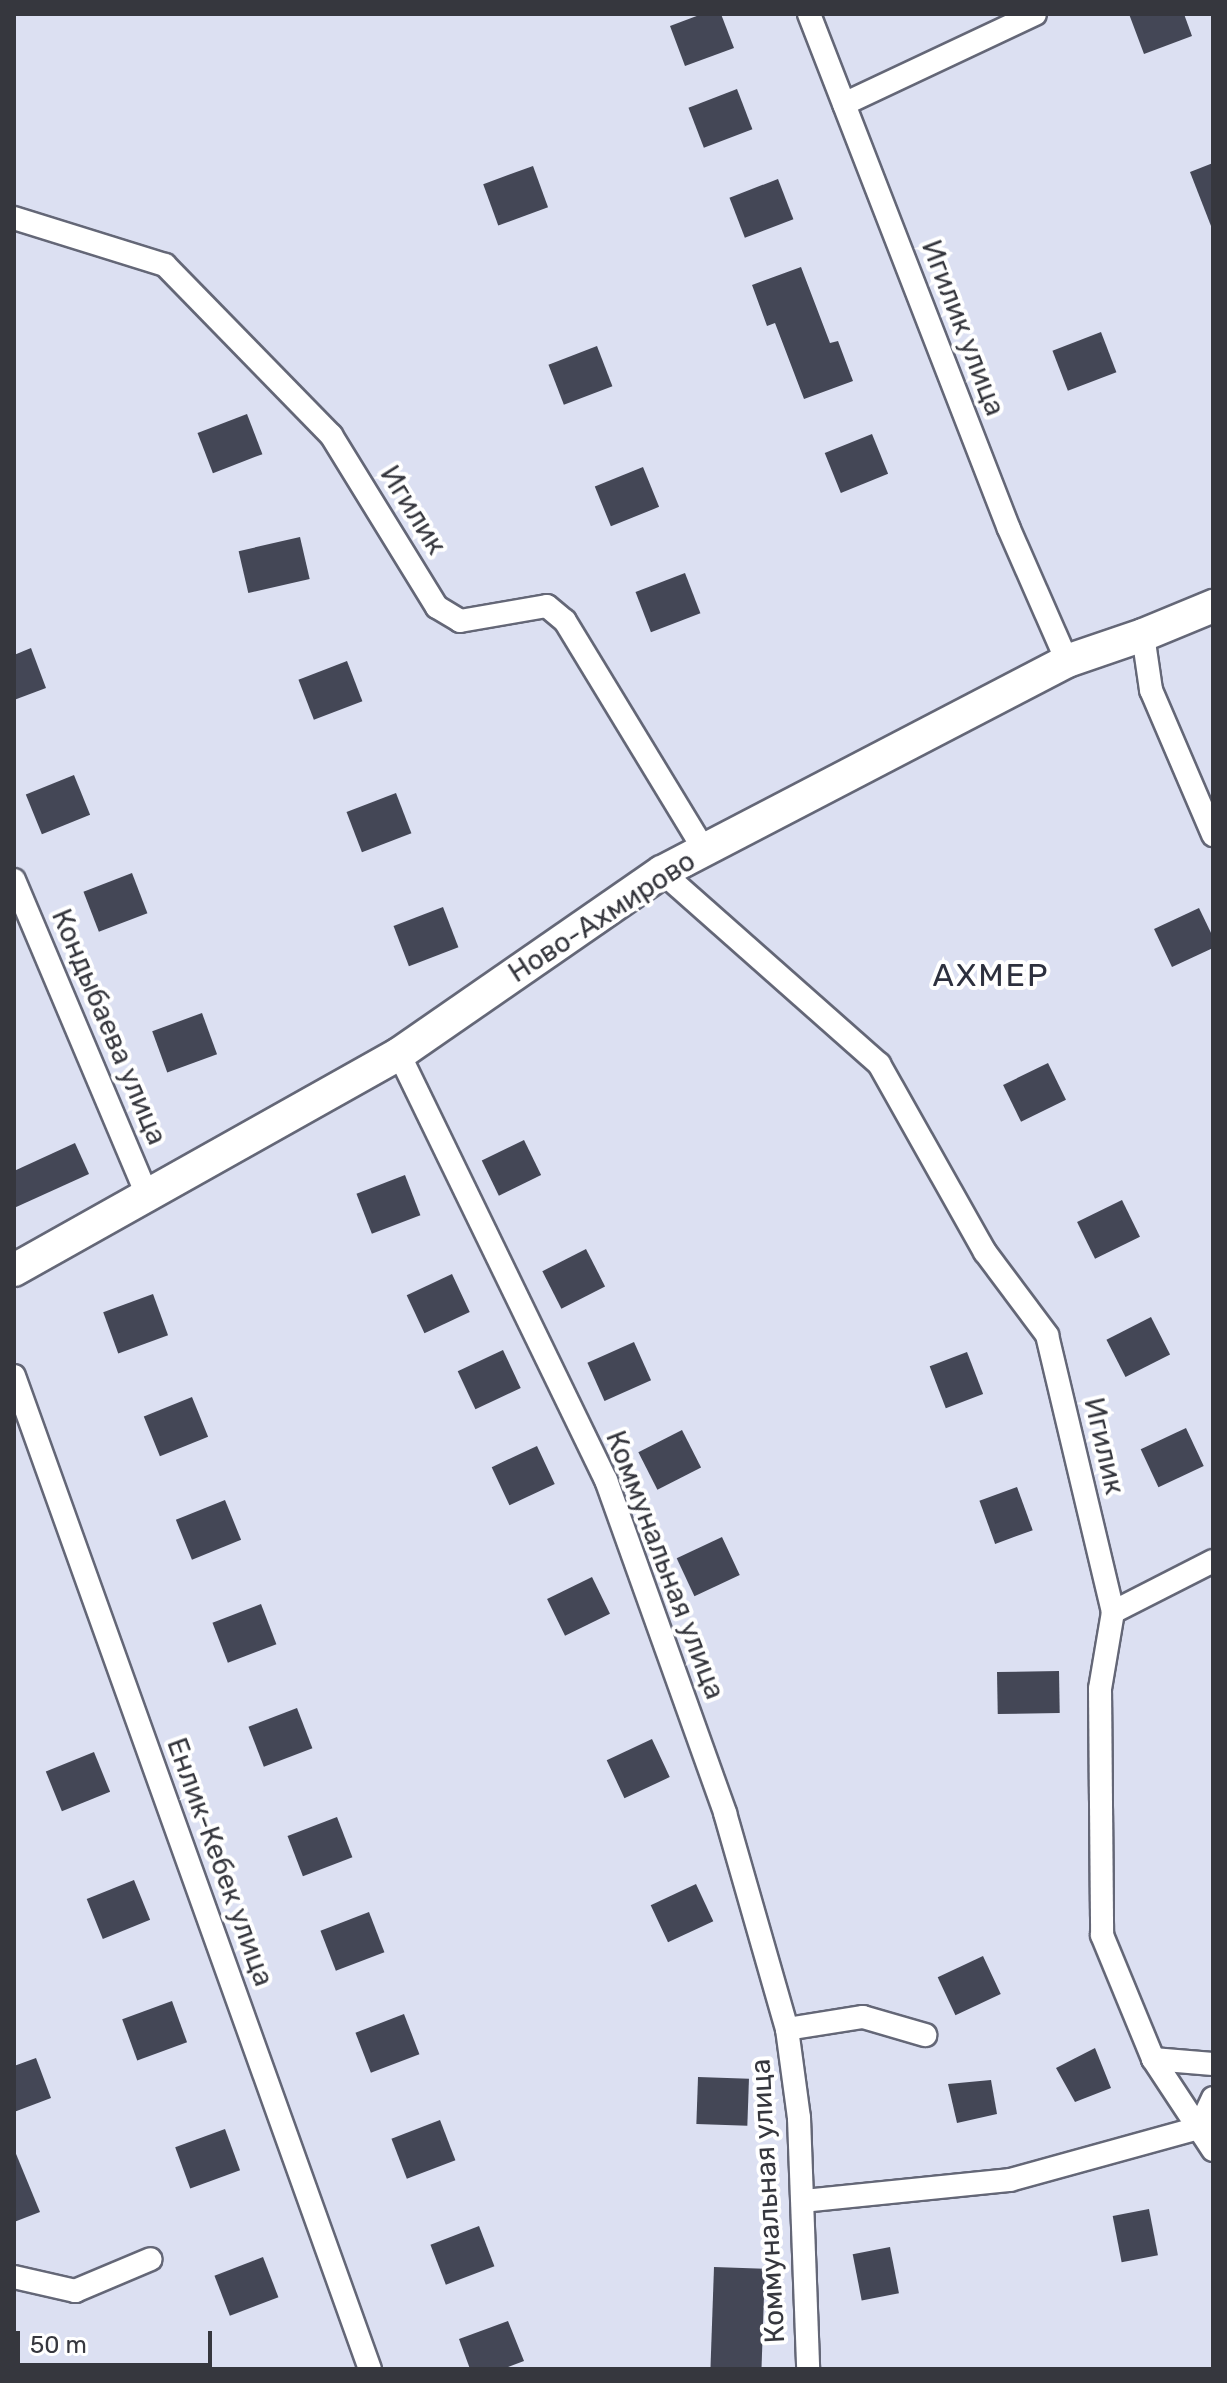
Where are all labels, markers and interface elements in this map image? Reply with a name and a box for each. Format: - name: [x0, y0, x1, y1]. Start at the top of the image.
- street label: Игилик улица: [914, 235, 1012, 421]
- street label: Игилик: [373, 459, 453, 561]
- street label: Ново-Ахмирово: [502, 844, 702, 990]
- street label: Кондыбаева улица: [44, 904, 174, 1150]
- district label: АХМЕР: [932, 956, 1050, 994]
- street label: Игилик: [1077, 1394, 1131, 1498]
- street label: Коммунальная улица: [598, 1426, 732, 1704]
- street label: Енлик-Кебек улица: [159, 1733, 281, 1991]
- street label: Коммунальная улица: [744, 2058, 792, 2344]
- scale bar: [20, 2315, 216, 2365]
- text: 50 m: [30, 2331, 87, 2359]

